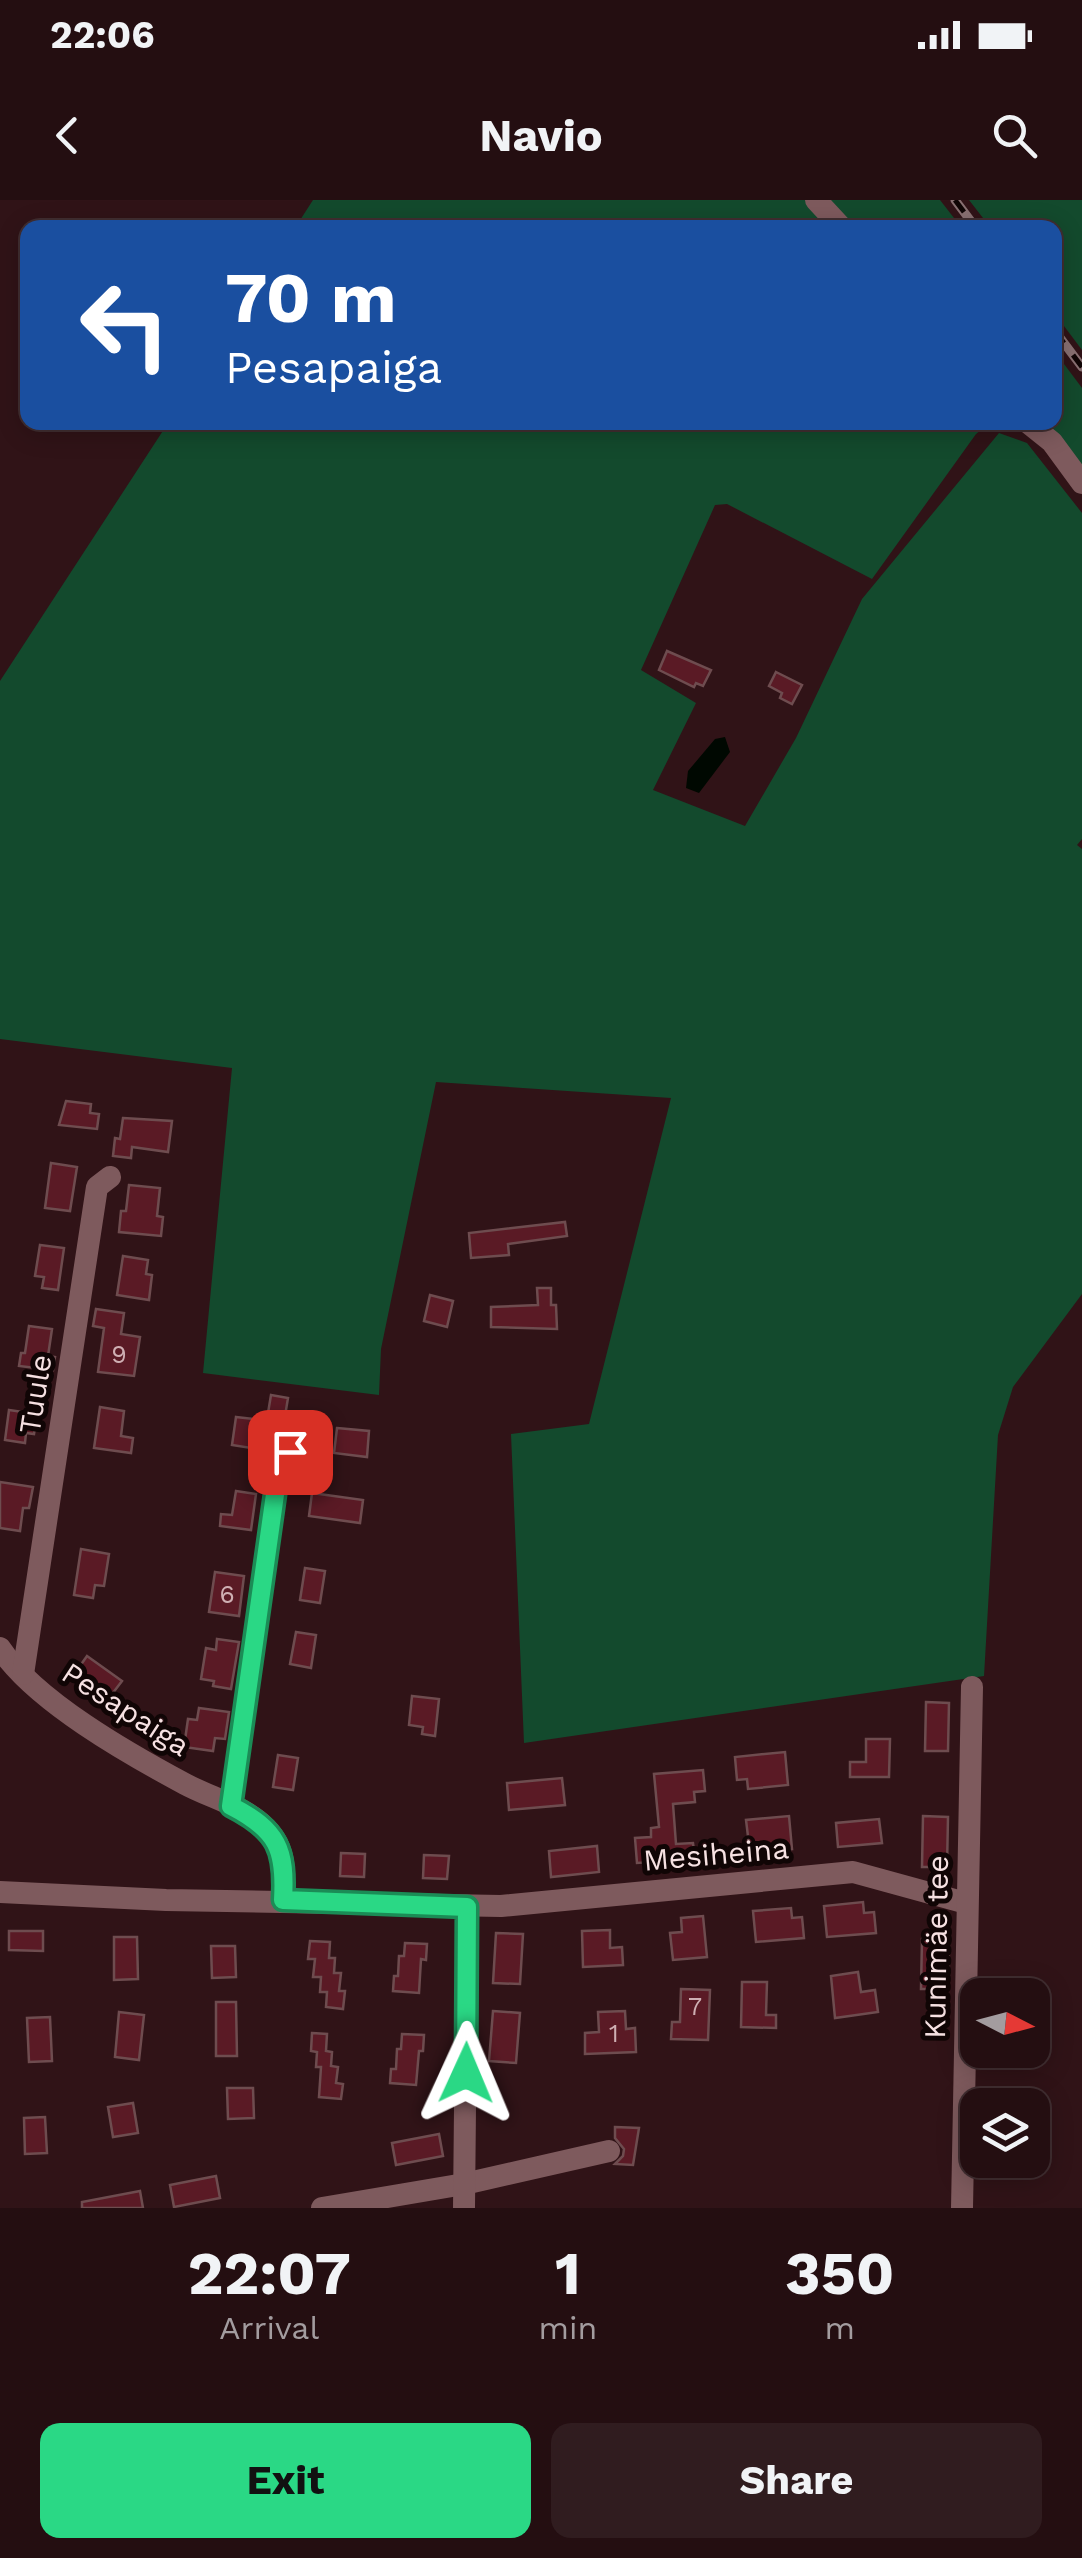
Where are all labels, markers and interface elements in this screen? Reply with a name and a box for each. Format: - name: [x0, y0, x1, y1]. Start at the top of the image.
- text: 22:06: [50, 13, 155, 57]
- icon: back: [40, 108, 95, 163]
- icon: search: [987, 108, 1042, 163]
- text: Navio: [479, 109, 603, 162]
- text: 70 m: [225, 257, 397, 339]
- icon: left: [60, 260, 190, 390]
- text: Pesapaiga: [225, 341, 442, 394]
- house number: 9: [111, 1340, 127, 1369]
- street label: Tuule: [11, 1352, 59, 1436]
- pin: [248, 1410, 333, 1495]
- icon: arrive: [263, 1425, 318, 1480]
- house number: 6: [219, 1580, 235, 1609]
- street label: Pesapaiga: [56, 1655, 196, 1763]
- street label: Mesiheina: [642, 1830, 790, 1878]
- street label: Kunimäe tee: [917, 1855, 955, 2039]
- north arrow: [960, 1978, 1050, 2068]
- map controls: [960, 1978, 1050, 2178]
- house number: 7: [688, 1992, 702, 2021]
- house number: 1: [609, 2019, 619, 2048]
- position arrow: [414, 2021, 518, 2125]
- button: layers: [960, 2088, 1050, 2178]
- text: 22:07: [188, 2238, 351, 2309]
- text: 1: [555, 2238, 581, 2309]
- text: 350: [785, 2238, 894, 2309]
- text: Arrival: [219, 2309, 319, 2347]
- text: min: [539, 2309, 597, 2347]
- text: m: [824, 2309, 855, 2347]
- button: Exit: [40, 2423, 531, 2538]
- button: Share: [551, 2423, 1042, 2538]

